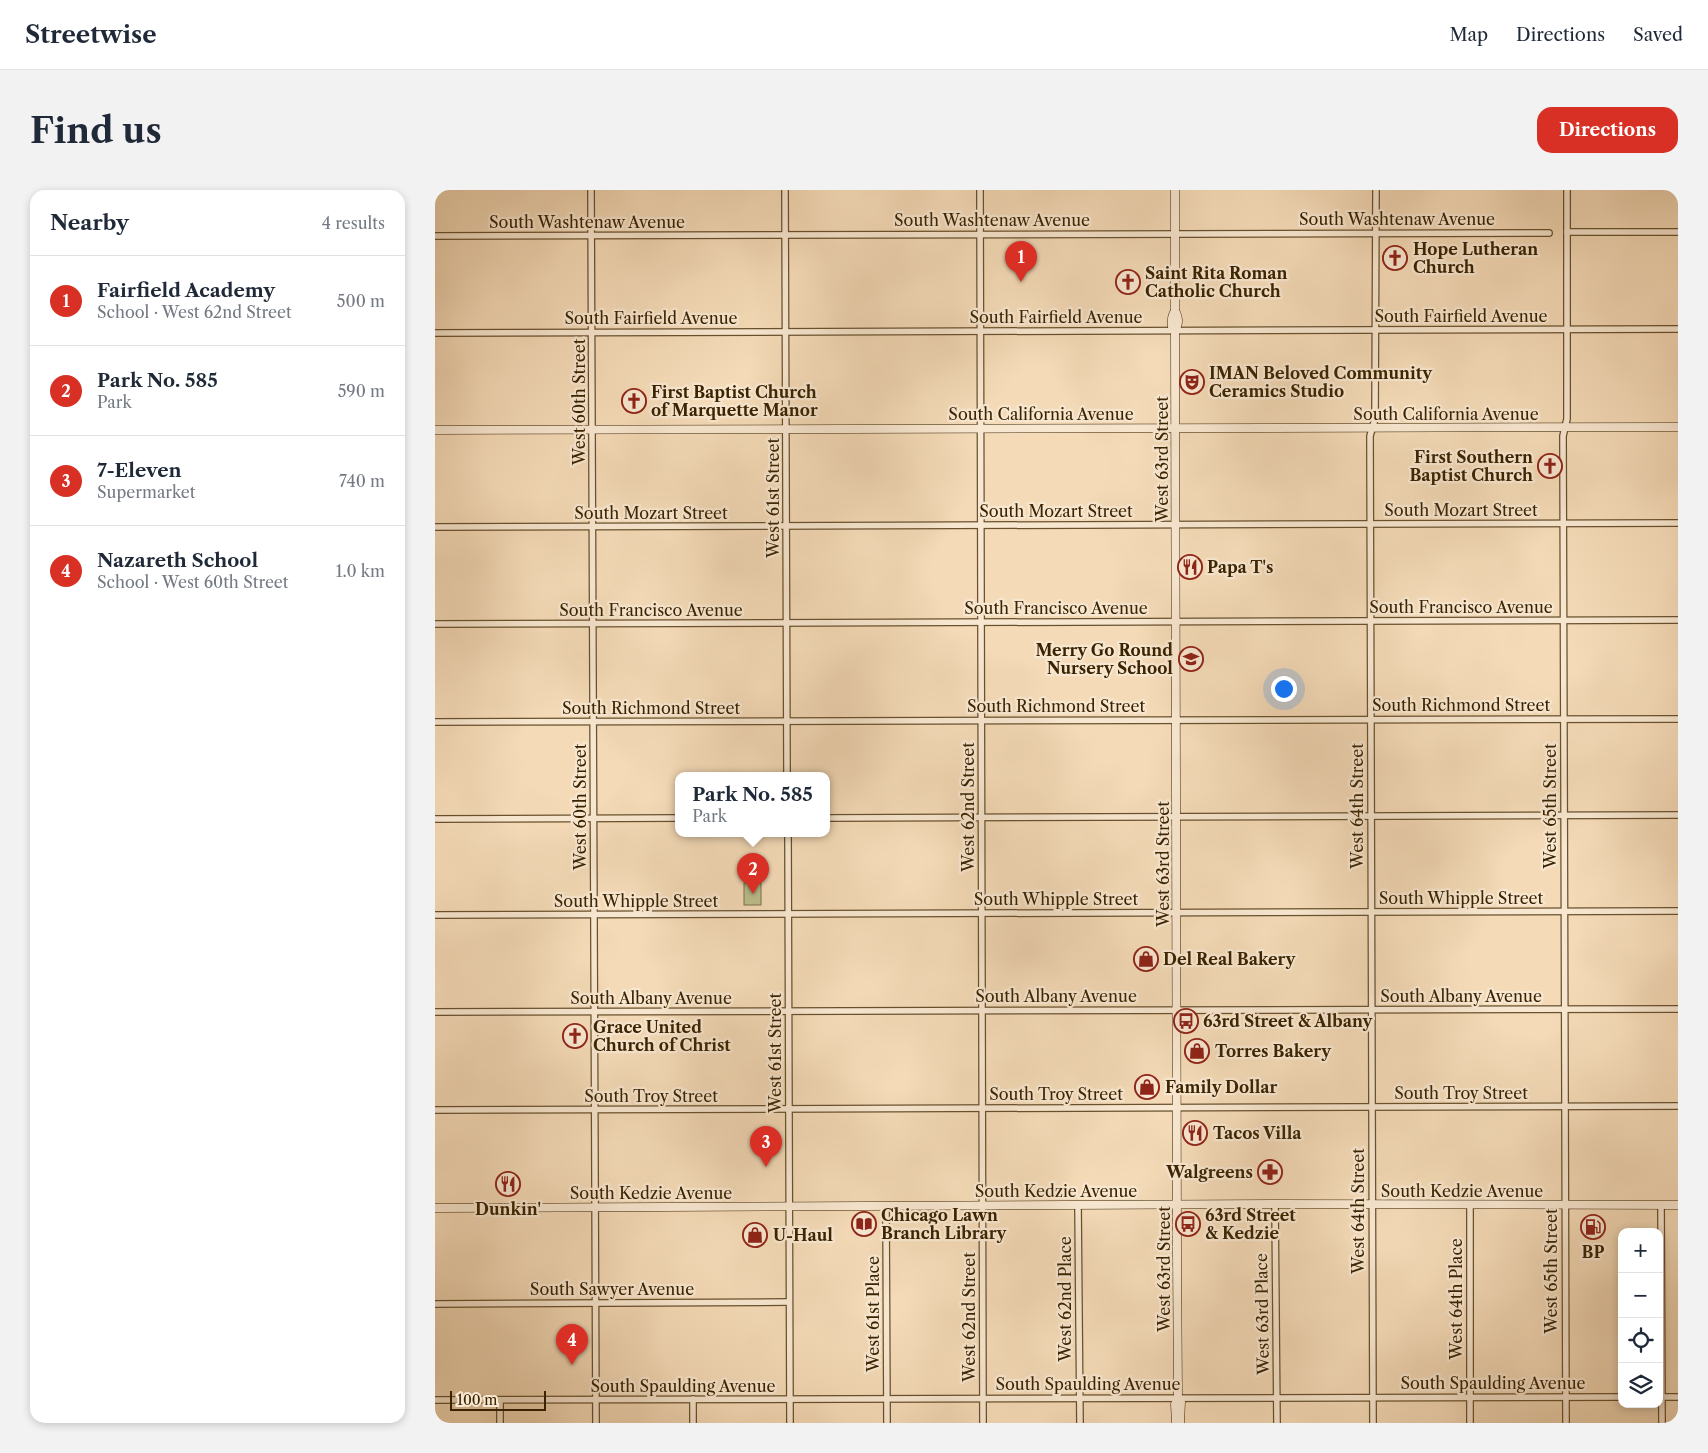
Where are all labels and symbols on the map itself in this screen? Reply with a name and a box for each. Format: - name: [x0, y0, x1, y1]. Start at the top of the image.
- street label: South Washtenaw Avenue: [1299, 209, 1495, 229]
- street label: South Washtenaw Avenue: [894, 210, 1090, 230]
- street label: South Washtenaw Avenue: [489, 212, 685, 232]
- place label: Hope Lutheran Church: [1413, 239, 1538, 277]
- pin: 1: [1005, 241, 1037, 282]
- church icon: Hope Lutheran Church: [1382, 245, 1408, 271]
- place label: Saint Rita Roman Catholic Church: [1145, 263, 1288, 301]
- church icon: Saint Rita Roman Catholic Church: [1115, 269, 1141, 295]
- street label: South Fairfield Avenue: [1374, 306, 1548, 326]
- street label: South Fairfield Avenue: [969, 307, 1143, 327]
- street label: South Fairfield Avenue: [564, 308, 738, 328]
- street label: West 60th Street: [569, 338, 589, 466]
- place label: IMAN Beloved Community Ceramics Studio: [1209, 363, 1433, 401]
- theatre icon: IMAN Beloved Community Ceramics Studio: [1179, 369, 1205, 395]
- place label: First Baptist Church of Marquette Manor: [651, 382, 818, 420]
- church icon: First Baptist Church of Marquette Manor: [621, 388, 647, 414]
- street label: West 63rd Street: [1152, 396, 1172, 523]
- street label: South California Avenue: [948, 404, 1134, 424]
- street label: South California Avenue: [1353, 404, 1539, 424]
- street label: West 61st Street: [763, 438, 783, 559]
- place label: First Southern Baptist Church: [1409, 447, 1533, 485]
- church icon: First Southern Baptist Church: [1537, 453, 1563, 479]
- street label: South Mozart Street: [1384, 500, 1538, 520]
- street label: South Mozart Street: [979, 501, 1133, 521]
- street label: South Mozart Street: [574, 503, 728, 523]
- restaurant icon: Papa T's: [1177, 554, 1203, 580]
- place label: Papa T's: [1207, 557, 1273, 577]
- street label: South Francisco Avenue: [1369, 597, 1553, 617]
- street label: South Francisco Avenue: [964, 598, 1148, 618]
- street label: South Francisco Avenue: [559, 600, 743, 620]
- place label: Merry Go Round Nursery School: [1035, 640, 1173, 678]
- school or university icon: Merry Go Round Nursery School: [1178, 646, 1204, 672]
- your location: [1271, 676, 1297, 702]
- street label: South Richmond Street: [1372, 695, 1550, 715]
- street label: South Richmond Street: [967, 696, 1145, 716]
- street label: South Richmond Street: [562, 698, 740, 718]
- street label: West 62nd Street: [958, 742, 978, 873]
- street label: West 60th Street: [570, 743, 590, 871]
- street label: West 64th Street: [1347, 743, 1367, 870]
- street label: West 65th Street: [1540, 743, 1560, 870]
- street label: West 63rd Street: [1153, 801, 1173, 928]
- pin: 2: [737, 853, 769, 894]
- street label: South Whipple Street: [1379, 888, 1544, 908]
- street label: South Whipple Street: [974, 889, 1139, 909]
- street label: South Whipple Street: [554, 891, 719, 911]
- shop icon: Del Real Bakery: [1133, 946, 1159, 972]
- place label: Del Real Bakery: [1163, 949, 1296, 969]
- street label: South Albany Avenue: [975, 986, 1137, 1006]
- street label: South Albany Avenue: [1380, 986, 1542, 1006]
- street label: South Albany Avenue: [570, 988, 732, 1008]
- street label: West 61st Street: [765, 993, 785, 1114]
- bus stop icon: 63rd Street & Albany: [1173, 1008, 1199, 1034]
- place label: 63rd Street & Albany: [1203, 1011, 1374, 1031]
- place label: Grace United Church of Christ: [593, 1017, 731, 1055]
- church icon: Grace United Church of Christ: [562, 1023, 588, 1049]
- shop icon: Torres Bakery: [1184, 1038, 1210, 1064]
- place label: Torres Bakery: [1215, 1041, 1332, 1061]
- shop icon: Family Dollar: [1134, 1074, 1160, 1100]
- place label: Family Dollar: [1165, 1077, 1278, 1097]
- street label: South Troy Street: [1394, 1083, 1528, 1103]
- street label: South Troy Street: [989, 1084, 1123, 1104]
- street label: South Troy Street: [584, 1086, 718, 1106]
- restaurant icon: Tacos Villa: [1182, 1120, 1208, 1146]
- place label: Tacos Villa: [1213, 1123, 1302, 1143]
- pin: 3: [750, 1126, 782, 1167]
- street label: West 64th Street: [1348, 1148, 1368, 1275]
- pharmacy icon: Walgreens: [1257, 1159, 1283, 1185]
- place label: Walgreens: [1165, 1162, 1253, 1182]
- restaurant icon: Dunkin': [495, 1171, 521, 1197]
- street label: South Kedzie Avenue: [975, 1181, 1137, 1201]
- street label: South Kedzie Avenue: [1381, 1181, 1543, 1201]
- street label: South Kedzie Avenue: [570, 1183, 732, 1203]
- place label: Dunkin': [475, 1199, 541, 1219]
- place label: Chicago Lawn Branch Library: [881, 1205, 1008, 1243]
- place label: 63rd Street & Kedzie: [1205, 1205, 1296, 1243]
- street label: West 63rd Street: [1154, 1206, 1174, 1333]
- street label: West 65th Street: [1541, 1208, 1561, 1335]
- library icon: Chicago Lawn Branch Library: [851, 1211, 877, 1237]
- bus stop icon: 63rd Street & Kedzie: [1175, 1211, 1201, 1237]
- fuel station icon: BP: [1580, 1214, 1606, 1240]
- shop icon: U-Haul: [742, 1222, 768, 1248]
- place label: U-Haul: [773, 1225, 833, 1245]
- street label: West 62nd Place: [1055, 1236, 1075, 1363]
- street label: West 64th Place: [1446, 1238, 1466, 1361]
- place label: BP: [1582, 1242, 1604, 1262]
- street label: West 62nd Street: [959, 1252, 979, 1383]
- street label: West 63rd Place: [1251, 1253, 1273, 1376]
- street label: West 61st Place: [863, 1256, 883, 1373]
- street label: South Sawyer Avenue: [530, 1279, 694, 1299]
- pin: 4: [556, 1324, 588, 1365]
- street label: South Spaulding Avenue: [1400, 1373, 1586, 1393]
- street label: South Spaulding Avenue: [995, 1374, 1181, 1394]
- street label: South Spaulding Avenue: [590, 1376, 776, 1396]
- scale bar: [450, 1388, 546, 1411]

